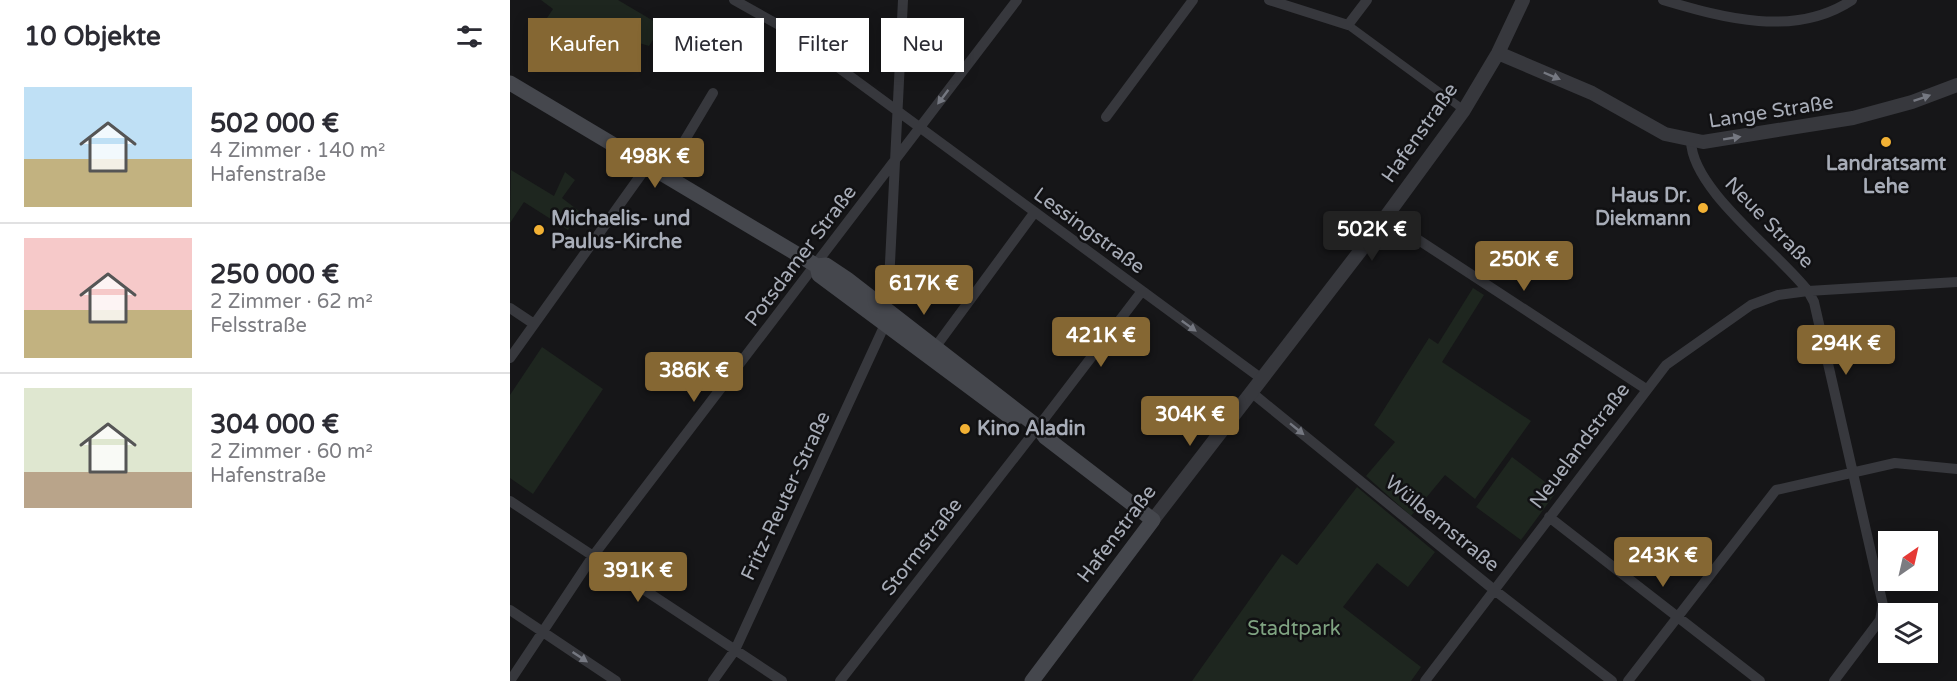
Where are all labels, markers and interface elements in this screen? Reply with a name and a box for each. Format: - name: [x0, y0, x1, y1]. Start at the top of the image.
- chip: Kaufen: [528, 18, 641, 72]
- chip: Mieten: [653, 18, 764, 72]
- chip: Filter: [776, 18, 869, 72]
- chip: Neu: [881, 18, 964, 72]
- icon: filters: [453, 20, 486, 53]
- text: 10 Objekte: [24, 21, 161, 52]
- one-way arrow: [1543, 72, 1561, 81]
- street label: Hafenstraße: [1377, 79, 1463, 187]
- one-way arrow: [938, 89, 950, 104]
- street label: Lange Straße: [1707, 90, 1835, 134]
- one-way arrow: [1913, 93, 1931, 103]
- text: 502 000 €: [210, 108, 339, 139]
- icon: home: [72, 111, 144, 183]
- one-way arrow: [1722, 133, 1741, 142]
- marker: Landratsamt Lehe: [1879, 135, 1893, 149]
- pin: 498K €: [606, 138, 704, 189]
- text: 4 Zimmer · 140 m²: [210, 139, 385, 163]
- text: 498K €: [620, 145, 690, 169]
- place label: Landratsamt Lehe: [1826, 152, 1947, 199]
- text: Hafenstraße: [210, 163, 326, 187]
- street label: Neue Straße: [1719, 172, 1819, 274]
- street label: Potsdamer Straße: [740, 181, 862, 331]
- street label: Lessingstraße: [1029, 183, 1149, 279]
- place label: Haus Dr. Diekmann: [1595, 184, 1691, 231]
- marker: Haus Dr. Diekmann: [1696, 201, 1710, 215]
- place label: Michaelis- und Paulus-Kirche: [551, 207, 690, 254]
- pin: 502K €: [1323, 211, 1421, 262]
- text: 502K €: [1337, 218, 1407, 242]
- marker: Michaelis- und Paulus-Kirche: [532, 223, 546, 237]
- pin: 250K €: [1475, 241, 1573, 292]
- text: 250K €: [1489, 248, 1559, 272]
- text: 250 000 €: [210, 259, 339, 290]
- icon: home: [72, 262, 144, 334]
- pin: 617K €: [875, 265, 973, 316]
- text: 617K €: [889, 272, 959, 296]
- text: 2 Zimmer · 62 m²: [210, 290, 373, 314]
- text: Felsstraße: [210, 314, 307, 338]
- pin: 421K €: [1052, 317, 1150, 368]
- one-way arrow: [1180, 320, 1196, 332]
- text: 421K €: [1066, 324, 1136, 348]
- pin: 294K €: [1797, 325, 1895, 376]
- text: 294K €: [1811, 332, 1881, 356]
- pin: 386K €: [645, 352, 743, 403]
- text: 386K €: [659, 359, 729, 383]
- street label: Neuelandstraße: [1525, 378, 1635, 514]
- pin: 304K €: [1141, 396, 1239, 447]
- text: 304K €: [1155, 403, 1225, 427]
- street label: Fritz-Reuter-Straße: [736, 408, 836, 584]
- text: 304 000 €: [210, 409, 339, 440]
- icon: home: [72, 412, 144, 484]
- place label: Kino Aladin: [977, 417, 1086, 441]
- marker: Kino Aladin: [958, 422, 972, 436]
- one-way arrow: [1289, 423, 1305, 436]
- text: 2 Zimmer · 60 m²: [210, 440, 373, 464]
- text: Hafenstraße: [210, 464, 326, 488]
- street label: Wülbernstraße: [1380, 471, 1504, 577]
- street label: Hafenstraße: [1072, 480, 1162, 588]
- street label: Stormstraße: [876, 493, 968, 601]
- north arrow: [1878, 531, 1938, 591]
- map controls: [1878, 531, 1938, 663]
- pin: 243K €: [1614, 537, 1712, 588]
- text: 243K €: [1628, 544, 1698, 568]
- pin: 391K €: [589, 552, 687, 603]
- text: 391K €: [603, 559, 673, 583]
- button: layers: [1878, 603, 1938, 663]
- park label: Stadtpark: [1247, 617, 1341, 641]
- one-way arrow: [571, 651, 588, 662]

